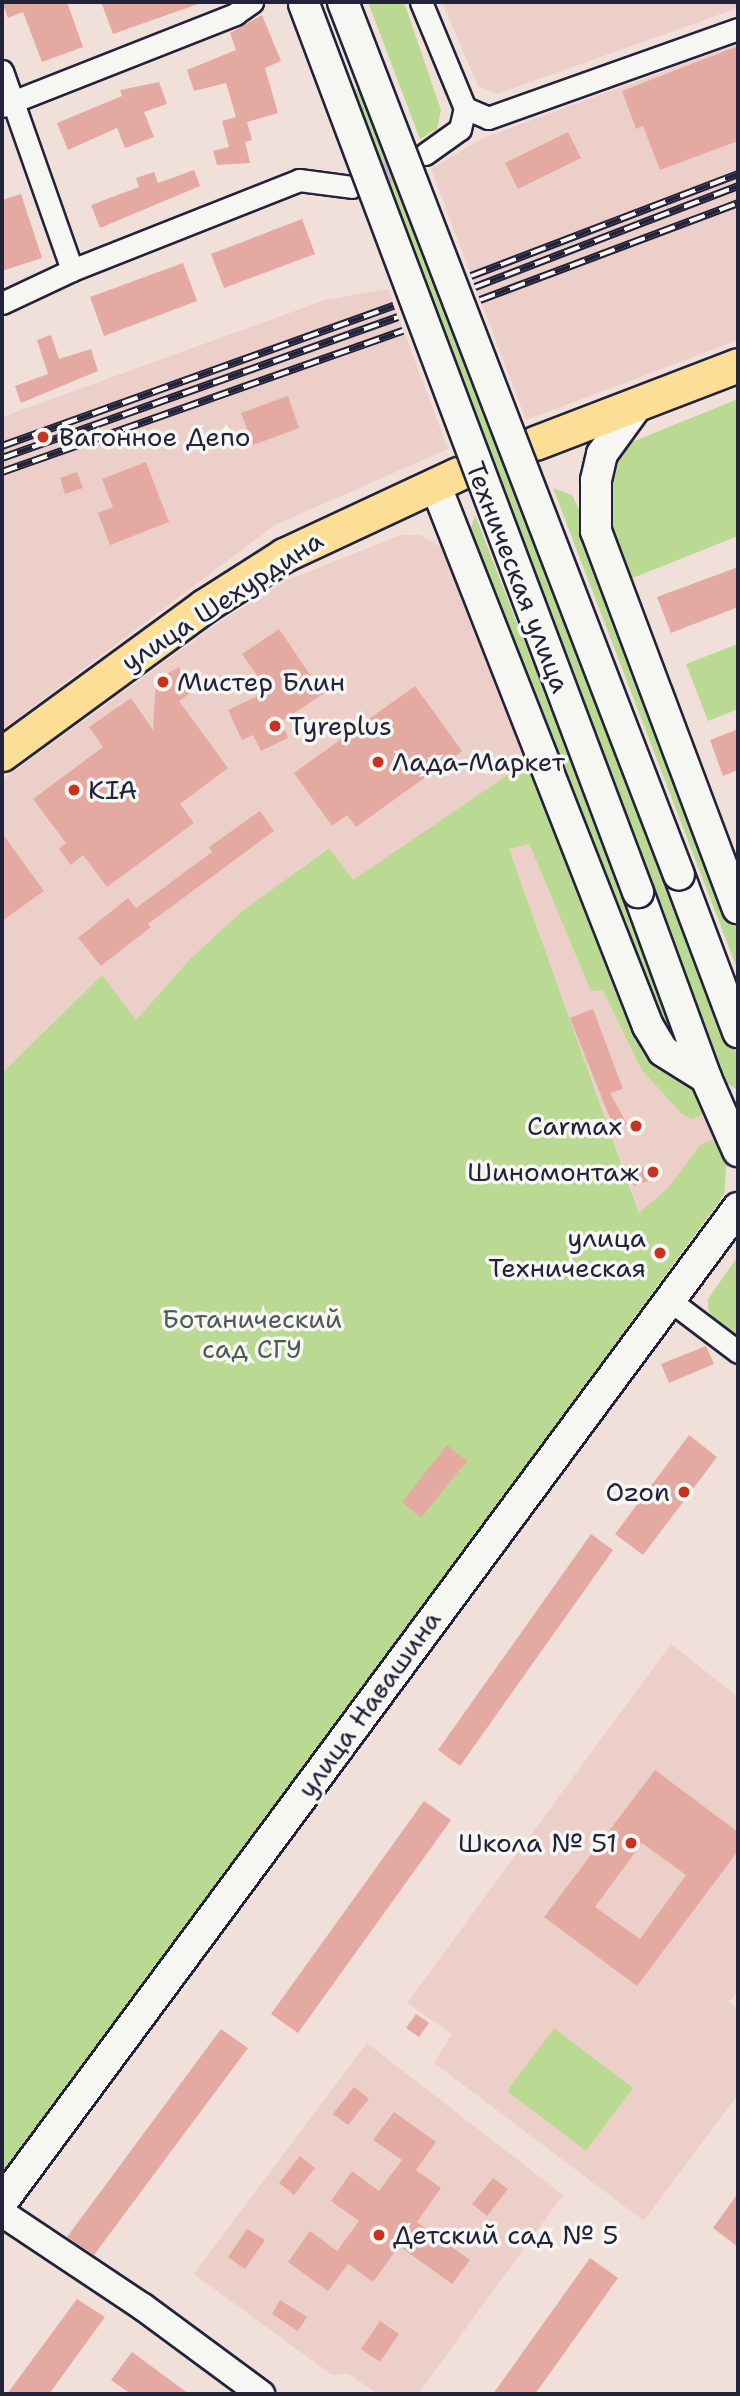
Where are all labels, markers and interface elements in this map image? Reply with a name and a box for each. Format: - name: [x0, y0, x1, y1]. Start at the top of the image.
- place label: Вагонное Депо: [59, 421, 251, 453]
- marker: Вагонное Депо: [33, 427, 53, 447]
- street label: Техническая улица: [460, 457, 576, 697]
- street label: улица Шехурдина: [115, 524, 329, 678]
- place label: Мистер Блин: [177, 666, 345, 698]
- marker: Мистер Блин: [155, 674, 171, 690]
- place label: Tyreplus: [289, 710, 392, 742]
- marker: Tyreplus: [267, 718, 283, 734]
- place label: Лада-Маркет: [392, 746, 565, 778]
- marker: Лада-Маркет: [370, 754, 386, 770]
- place label: KIA: [88, 774, 137, 806]
- marker: KIA: [66, 782, 82, 798]
- place label: Carmax: [527, 1110, 622, 1142]
- marker: Carmax: [628, 1118, 644, 1134]
- place label: Шиномонтаж: [467, 1156, 639, 1188]
- marker: Шиномонтаж: [645, 1164, 661, 1180]
- place label: улица Техническая: [488, 1222, 646, 1284]
- marker: улица Техническая: [652, 1245, 668, 1261]
- park label: Ботанический сад СГУ: [162, 1303, 342, 1364]
- place label: Ozon: [605, 1476, 670, 1508]
- marker: Ozon: [676, 1484, 692, 1500]
- street label: улица Навашина: [291, 1605, 447, 1803]
- place label: Школа № 51: [458, 1827, 617, 1859]
- marker: Школа № 51: [623, 1835, 639, 1851]
- place label: Детский сад № 5: [393, 2219, 618, 2251]
- marker: Детский сад № 5: [371, 2227, 387, 2243]

